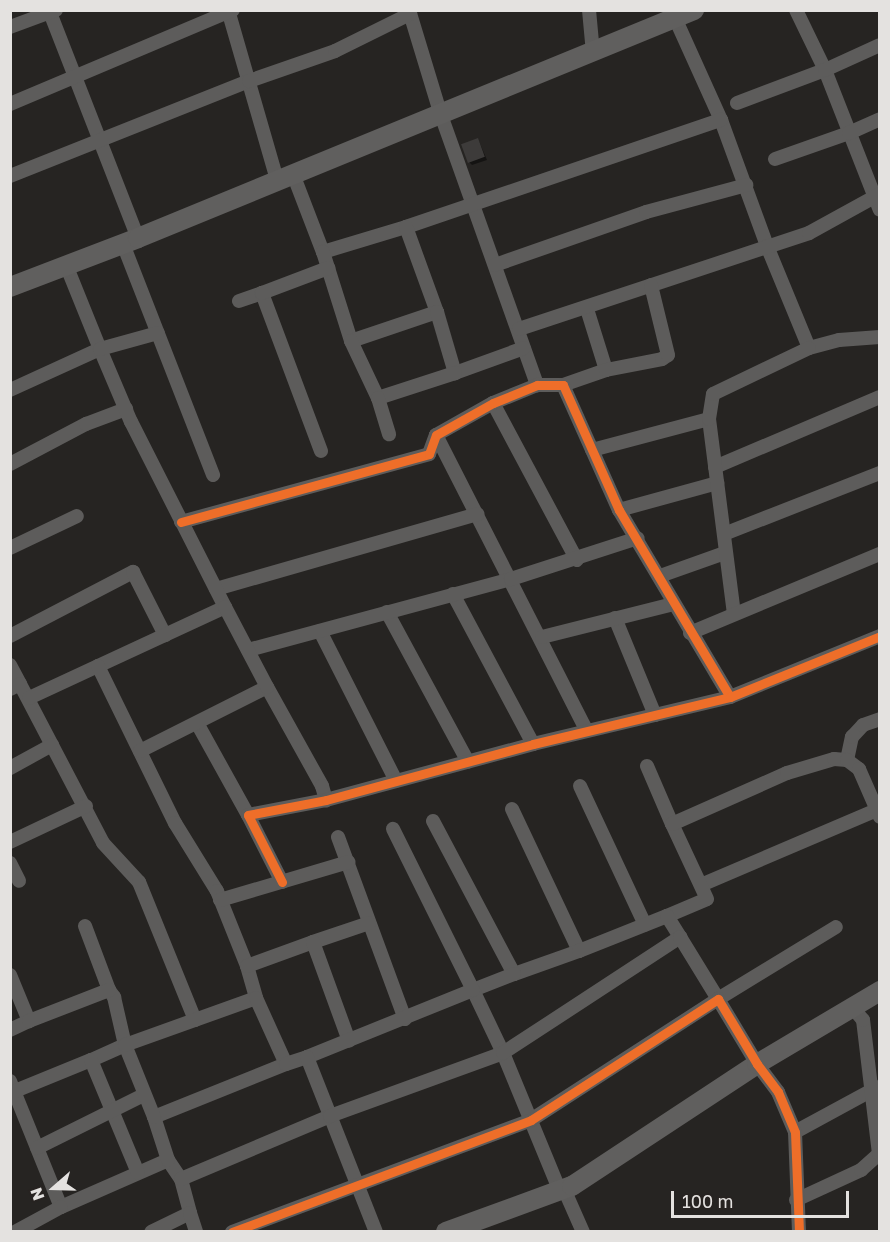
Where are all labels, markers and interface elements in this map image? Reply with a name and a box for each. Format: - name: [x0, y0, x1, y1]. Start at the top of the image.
- north arrow: [24, 1158, 84, 1218]
- scale bar: [674, 1179, 852, 1217]
- text: N: [26, 1185, 49, 1203]
- text: 100 m: [682, 1190, 733, 1212]

